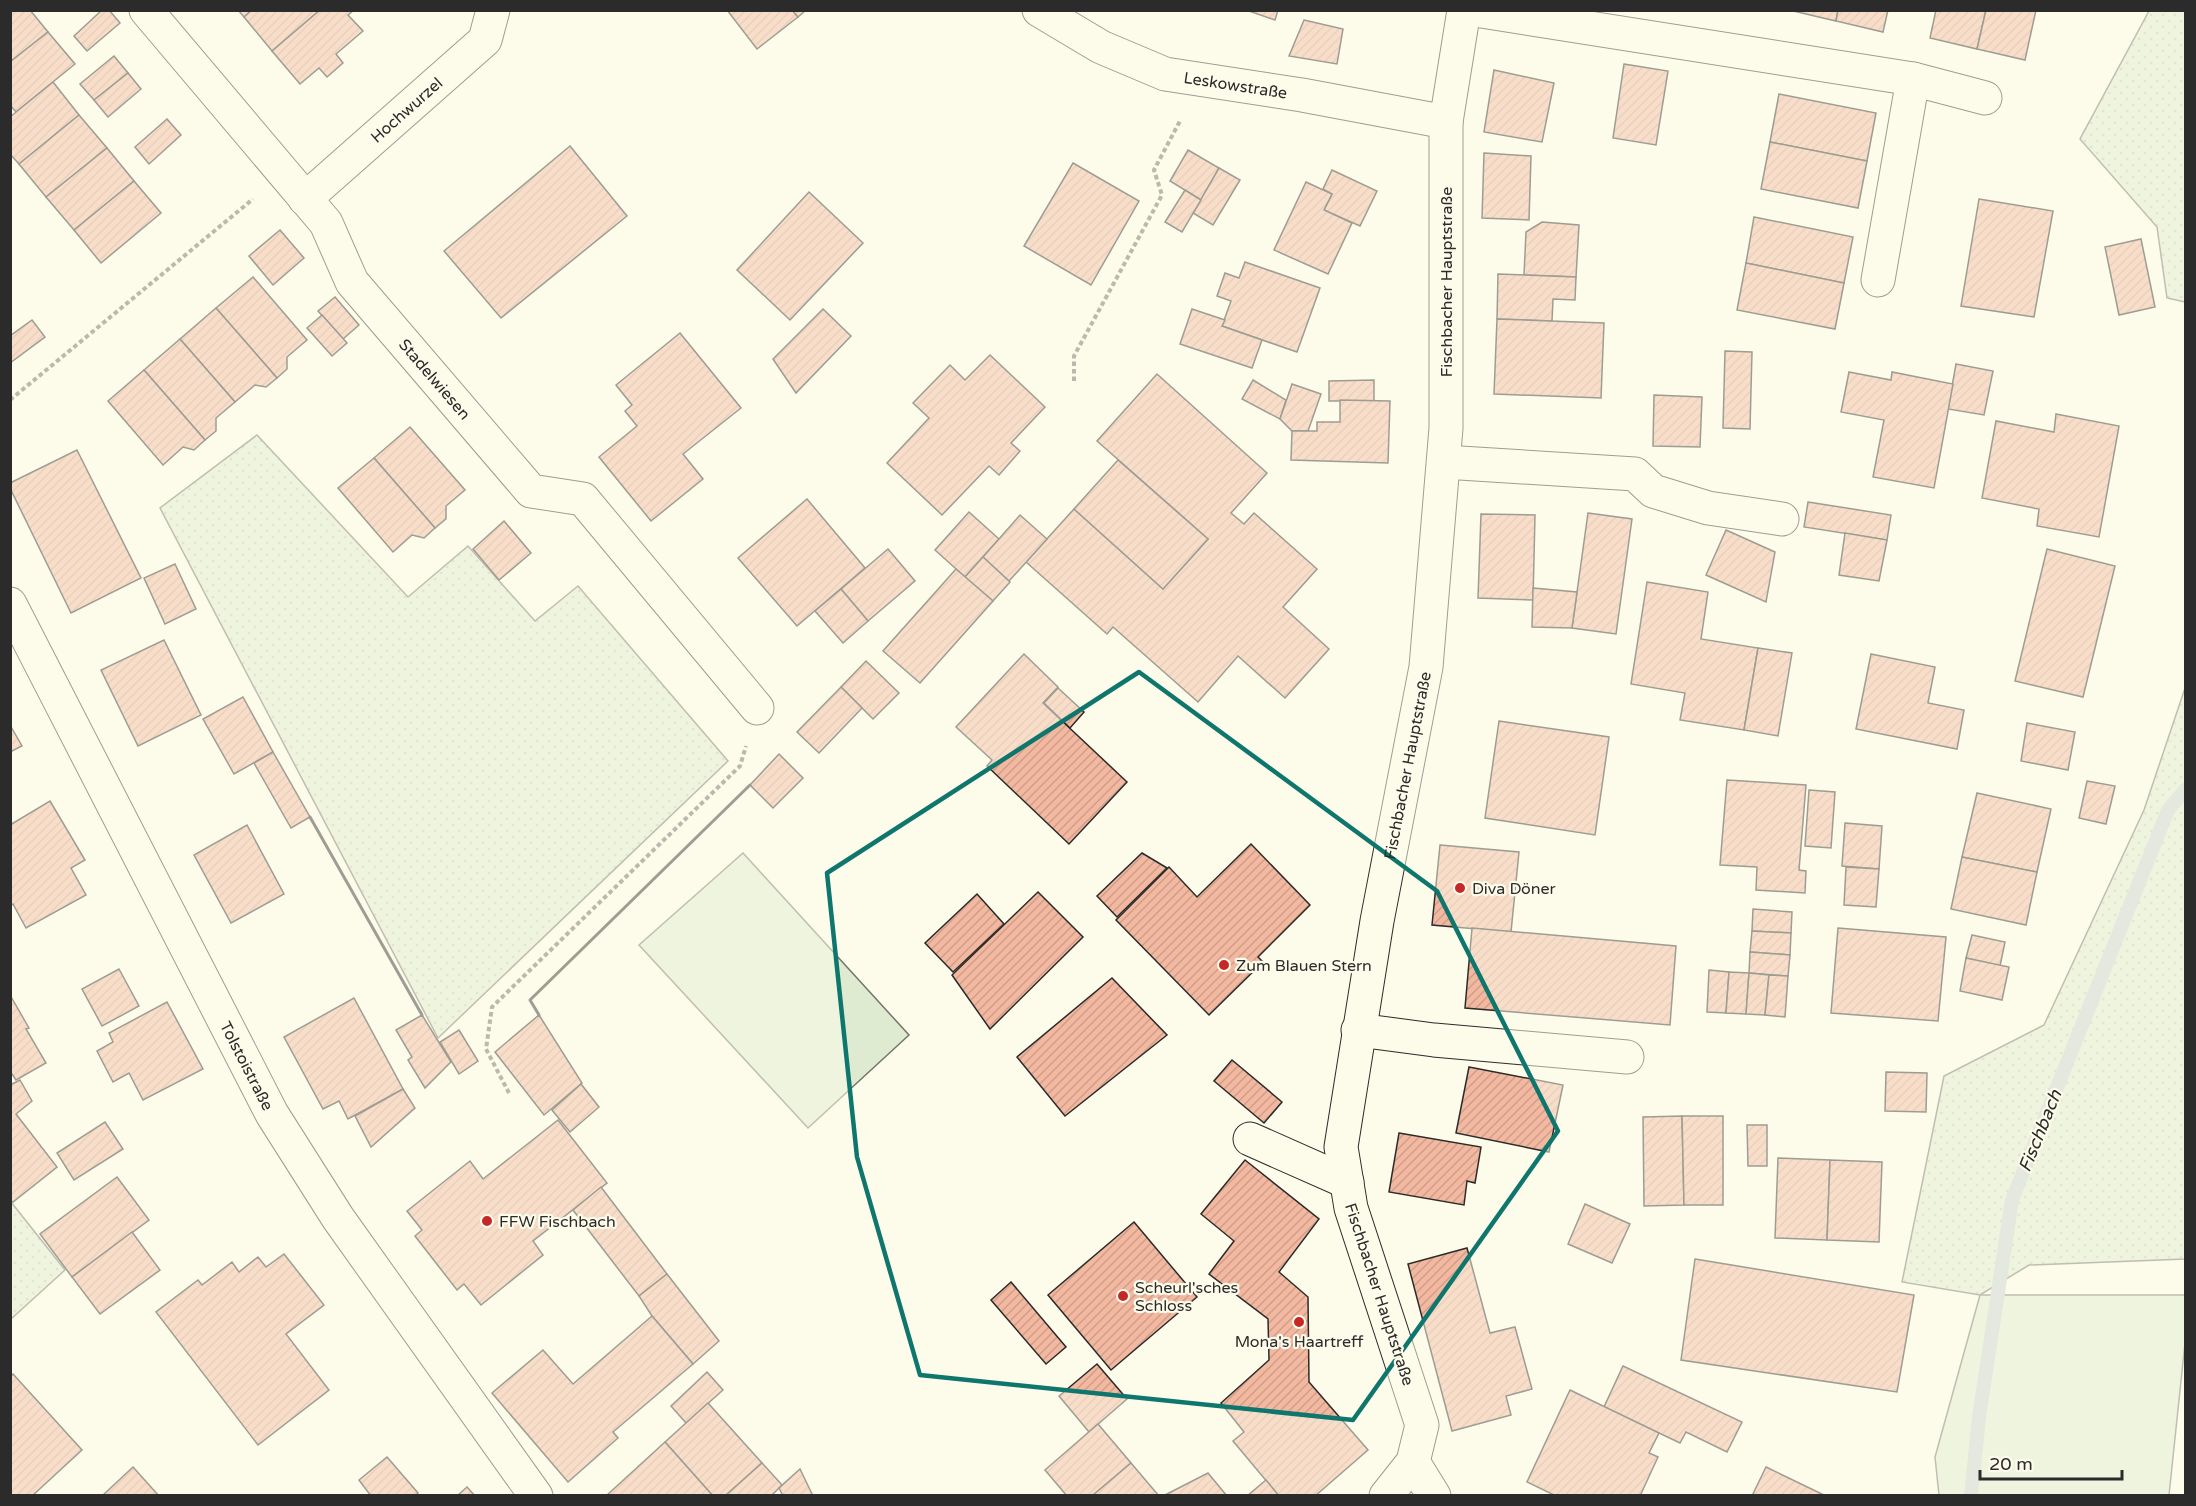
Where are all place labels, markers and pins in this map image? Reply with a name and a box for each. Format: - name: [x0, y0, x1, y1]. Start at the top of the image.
- place label: Diva Döner: [1472, 879, 1557, 899]
- marker: Diva Döner: [1453, 881, 1467, 895]
- place label: Zum Blauen Stern: [1236, 956, 1372, 976]
- marker: Zum Blauen Stern: [1217, 958, 1231, 972]
- place label: FFW Fischbach: [499, 1212, 616, 1232]
- marker: FFW Fischbach: [480, 1214, 494, 1228]
- place label: Scheurl'sches Schloss: [1135, 1278, 1238, 1316]
- marker: Scheurl'sches Schloss: [1116, 1289, 1130, 1303]
- marker: Mona's Haartreff: [1292, 1315, 1306, 1329]
- place label: Mona's Haartreff: [1235, 1332, 1364, 1352]

